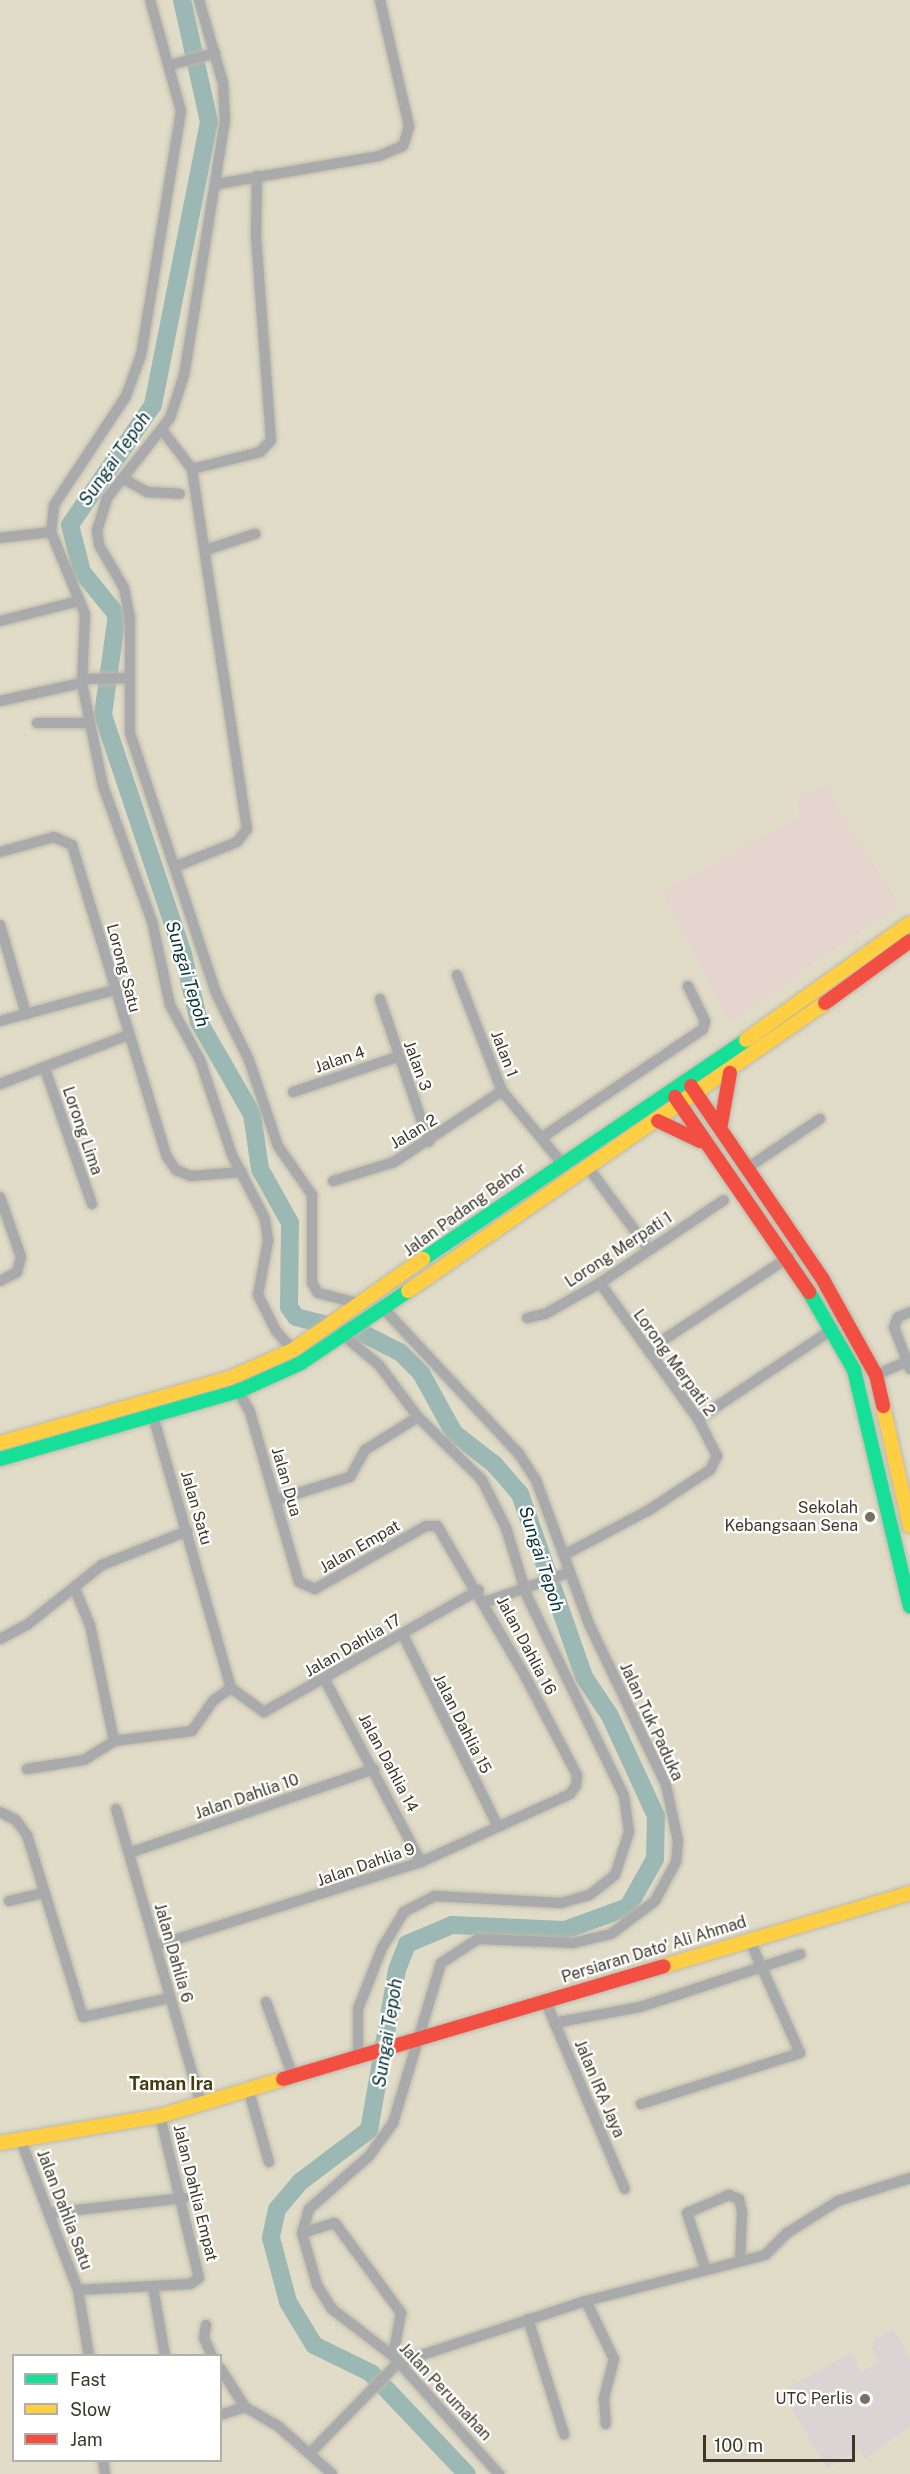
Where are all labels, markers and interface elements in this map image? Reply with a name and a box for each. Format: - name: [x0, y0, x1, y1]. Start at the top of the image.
- water label: Sungai Tepoh: [75, 408, 155, 510]
- water label: Sungai Tepoh: [161, 918, 213, 1030]
- street label: Lorong Satu: [102, 922, 144, 1014]
- street label: Jalan 1: [486, 1028, 522, 1080]
- street label: Jalan 3: [399, 1038, 435, 1094]
- street label: Jalan 4: [312, 1042, 368, 1078]
- street label: Lorong Lima: [58, 1084, 106, 1178]
- street label: Jalan 2: [387, 1111, 441, 1153]
- street label: Jalan Padang Behor: [400, 1159, 530, 1261]
- street label: Lorong Merpati 1: [562, 1208, 676, 1292]
- street label: Lorong Merpati 2: [629, 1306, 719, 1420]
- street label: Jalan Dua: [267, 1445, 305, 1519]
- street label: Jalan Satu: [176, 1469, 216, 1547]
- place label: Sekolah Kebangsaan Sena: [725, 1498, 858, 1536]
- water label: Sungai Tepoh: [514, 1503, 568, 1615]
- marker: Sekolah Kebangsaan Sena: [863, 1510, 877, 1524]
- street label: Jalan Empat: [316, 1516, 404, 1578]
- street label: Jalan Dahlia 16: [492, 1593, 560, 1699]
- street label: Jalan Dahlia 17: [301, 1611, 405, 1681]
- street label: Jalan Tuk Paduka: [615, 1660, 687, 1784]
- street label: Jalan Dahlia 15: [429, 1671, 495, 1777]
- street label: Jalan Dahlia 14: [354, 1710, 422, 1816]
- street label: Jalan Dahlia 10: [192, 1770, 302, 1824]
- street label: Jalan Dahlia 9: [314, 1839, 418, 1891]
- street label: Jalan Dahlia 6: [150, 1901, 196, 2005]
- street label: Persiaran Dato' Ali Ahmad: [559, 1913, 749, 1987]
- water label: Sungai Tepoh: [369, 1977, 407, 2089]
- street label: Jalan IRA Jaya: [570, 2037, 628, 2141]
- district label: Taman Ira: [129, 2073, 213, 2095]
- street label: Jalan Dahlia Empat: [169, 2123, 221, 2263]
- street label: Jalan Dahlia Satu: [32, 2147, 96, 2273]
- street label: Jalan Perumahan: [395, 2339, 495, 2445]
- legend: [12, 2354, 222, 2462]
- text: Fast: [70, 2369, 106, 2390]
- place label: UTC Perlis: [775, 2389, 853, 2409]
- marker: UTC Perlis: [858, 2392, 872, 2406]
- text: Slow: [70, 2399, 111, 2420]
- scale bar: [706, 2423, 858, 2461]
- text: Jam: [70, 2429, 103, 2450]
- text: 100 m: [714, 2435, 763, 2456]

